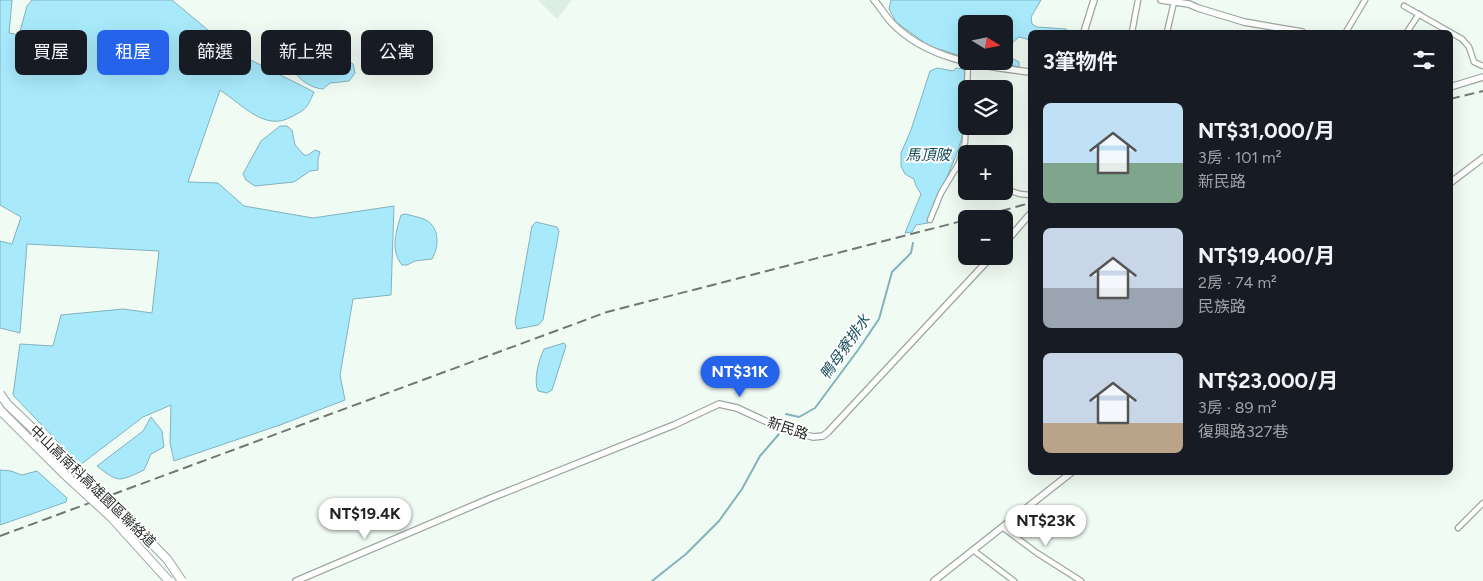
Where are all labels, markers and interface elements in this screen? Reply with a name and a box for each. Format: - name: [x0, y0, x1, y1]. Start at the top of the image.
- north arrow: [958, 15, 1012, 70]
- map controls: [958, 15, 1013, 265]
- chip: 買屋: [15, 30, 87, 75]
- chip: 租屋: [97, 30, 169, 75]
- chip: 篩選: [179, 30, 251, 75]
- chip: 新上架: [261, 30, 351, 75]
- chip: 公寓: [361, 30, 433, 75]
- icon: filters: [1410, 46, 1438, 74]
- text: 3筆物件: [1043, 49, 1118, 74]
- button: layers: [958, 80, 1013, 135]
- text: NT$31,000/月: [1198, 118, 1335, 143]
- icon: home: [1083, 123, 1143, 183]
- button: +: [958, 145, 1013, 200]
- water label: 馬頂陂: [905, 146, 952, 164]
- text: 3房 · 101 m²: [1198, 148, 1282, 167]
- text: 新民路: [1198, 172, 1246, 191]
- button: −: [958, 210, 1013, 265]
- text: NT$19,400/月: [1198, 243, 1335, 268]
- icon: home: [1083, 248, 1143, 308]
- text: 2房 · 74 m²: [1198, 273, 1277, 292]
- text: 民族路: [1198, 297, 1246, 316]
- water label: 鴨母寮排水: [816, 310, 874, 383]
- pin: NT$31K: [699, 356, 781, 398]
- text: NT$31K: [712, 362, 768, 381]
- text: NT$23,000/月: [1198, 368, 1338, 393]
- icon: home: [1083, 373, 1143, 433]
- text: 3房 · 89 m²: [1198, 398, 1277, 417]
- street label: 新民路: [765, 414, 810, 443]
- street label: 中山高南科高雄園區聯絡道: [26, 422, 159, 551]
- text: 復興路327巷: [1198, 422, 1288, 441]
- pin: NT$19.4K: [313, 498, 417, 540]
- text: NT$19.4K: [329, 504, 401, 523]
- pin: NT$23K: [1005, 504, 1087, 547]
- text: NT$23K: [1016, 511, 1076, 530]

